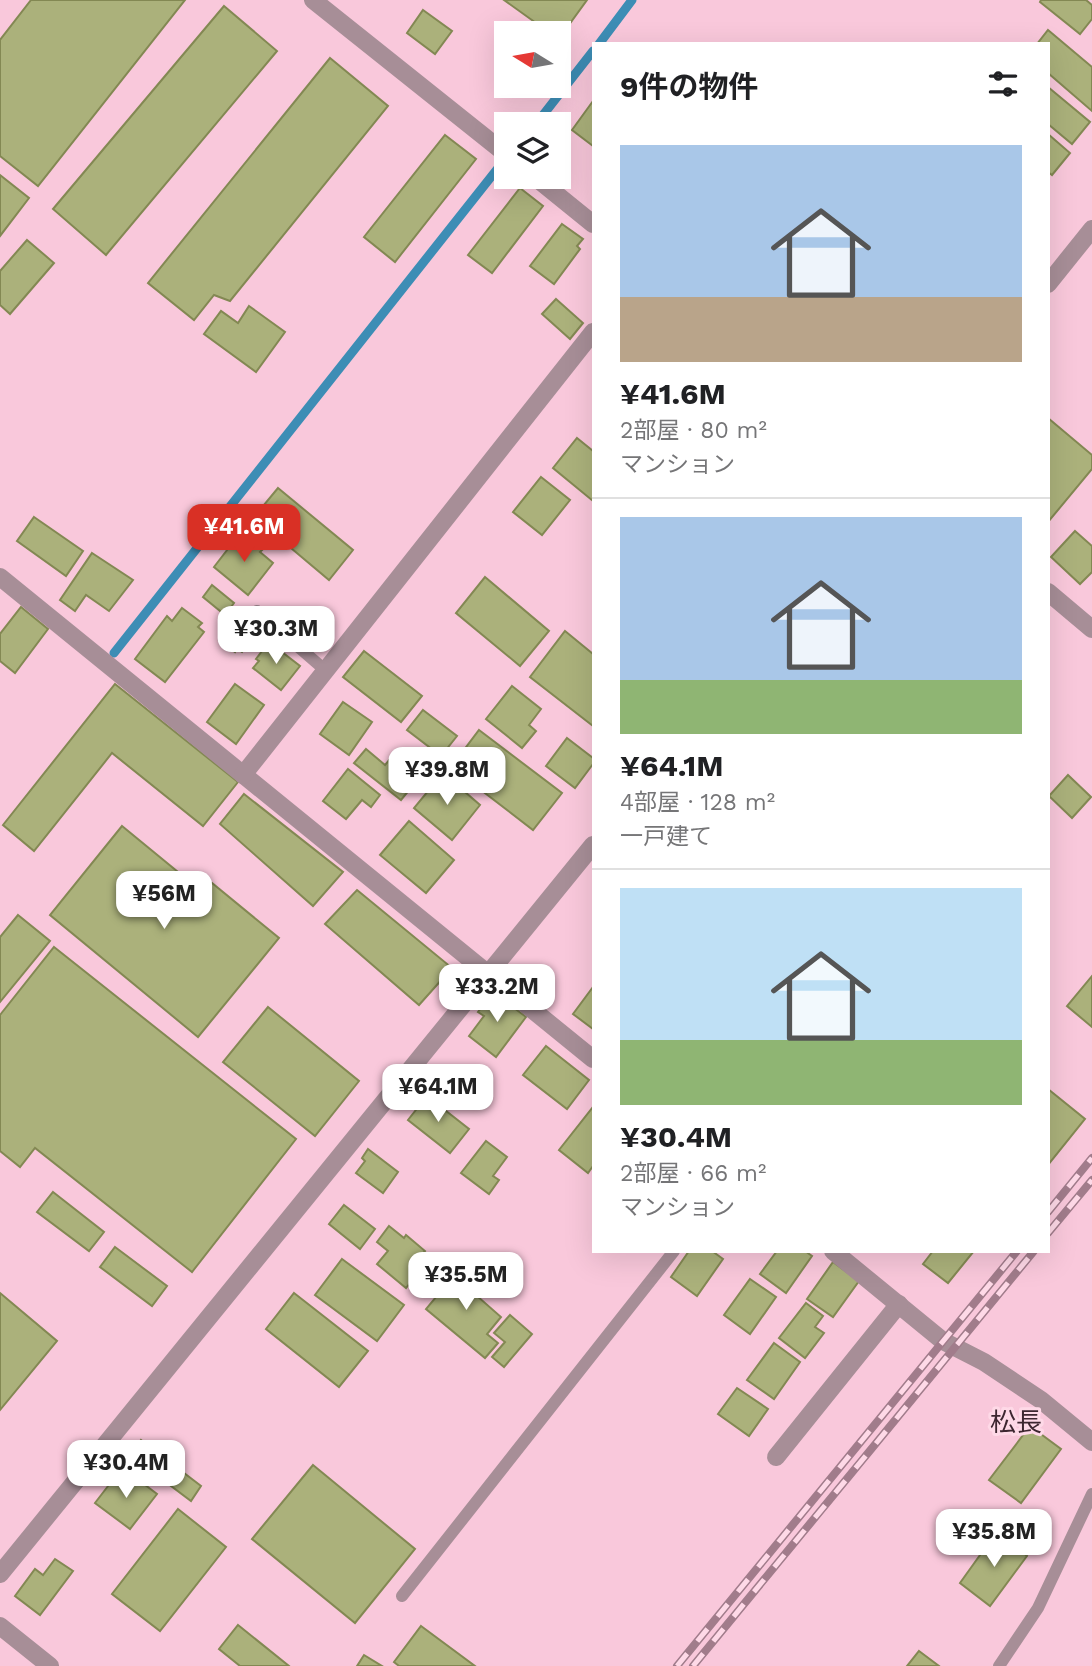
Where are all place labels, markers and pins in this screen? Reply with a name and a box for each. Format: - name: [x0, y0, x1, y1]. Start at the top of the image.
- pin: ¥41.6M: [187, 504, 301, 564]
- pin: ¥30.3M: [219, 606, 333, 666]
- pin: ¥39.8M: [390, 748, 504, 807]
- pin: ¥56M: [123, 872, 205, 931]
- pin: ¥33.2M: [440, 964, 554, 1024]
- pin: ¥64.1M: [381, 1064, 495, 1124]
- pin: ¥35.5M: [409, 1252, 523, 1312]
- pin: ¥30.4M: [69, 1440, 183, 1500]
- pin: ¥35.8M: [937, 1510, 1051, 1569]

